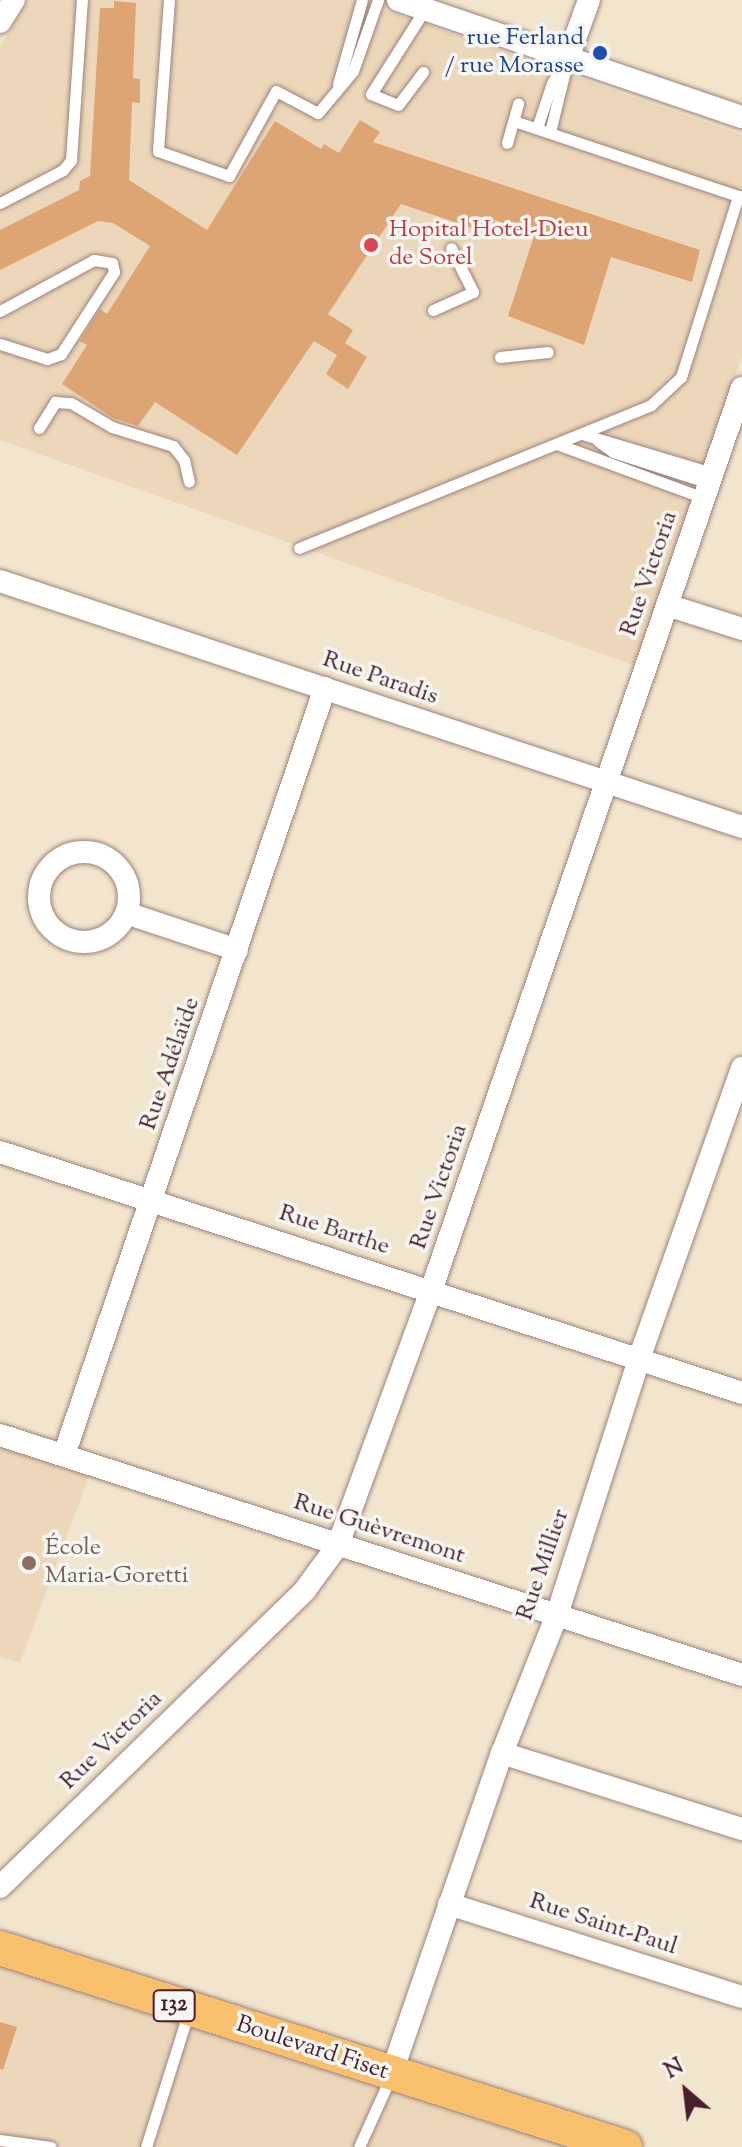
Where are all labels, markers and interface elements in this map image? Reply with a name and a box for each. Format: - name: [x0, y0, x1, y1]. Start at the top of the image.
- place label: rue Ferland / rue Morasse: [445, 25, 584, 81]
- marker: rue Ferland / rue Morasse: [591, 44, 609, 62]
- place label: Hopital Hotel-Dieu de Sorel: [389, 217, 589, 273]
- marker: Hopital Hotel-Dieu de Sorel: [360, 234, 382, 256]
- street label: Rue Victoria: [615, 508, 685, 640]
- street label: Rue Paradis: [319, 646, 441, 712]
- street label: Rue Adélaïde: [135, 994, 207, 1134]
- street label: Rue Victoria: [405, 1121, 475, 1253]
- street label: Rue Barthe: [275, 1200, 393, 1262]
- street label: Rue Guèvremont: [290, 1489, 468, 1571]
- street label: Rue Millier: [512, 1506, 576, 1624]
- place label: École Maria-Goretti: [45, 1535, 189, 1591]
- marker: École Maria-Goretti: [20, 1554, 38, 1572]
- street label: Rue Victoria: [55, 1685, 169, 1797]
- street label: Rue Saint-Paul: [526, 1888, 680, 1962]
- road number: 132: [152, 1988, 196, 2024]
- street label: Boulevard Fiset: [232, 2011, 392, 2087]
- north arrow: [646, 2051, 726, 2131]
- text: N: [659, 2052, 690, 2088]

